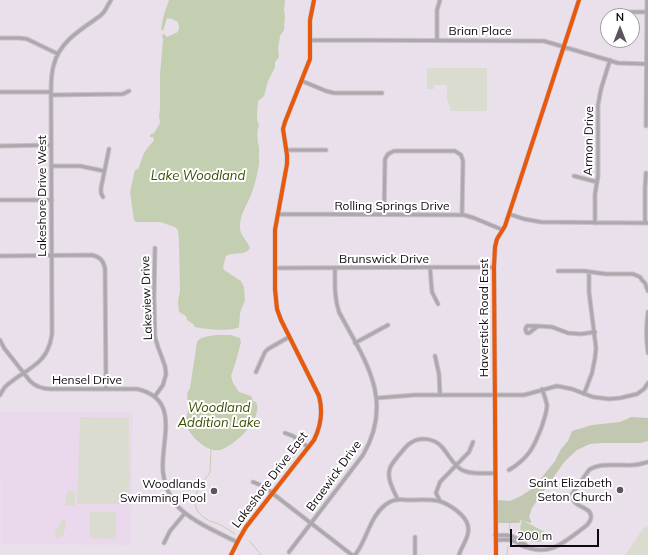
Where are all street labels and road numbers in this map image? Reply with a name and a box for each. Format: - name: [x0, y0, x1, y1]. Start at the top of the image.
- street label: Brian Place: [449, 24, 511, 38]
- street label: Armon Drive: [581, 106, 597, 176]
- street label: Lakeshore Drive West: [35, 135, 49, 257]
- street label: Rolling Springs Drive: [334, 199, 450, 213]
- street label: Brunswick Drive: [339, 252, 429, 266]
- street label: Lakeview Drive: [138, 256, 156, 340]
- street label: Haverstick Road East: [477, 259, 491, 377]
- street label: Hensel Drive: [52, 373, 122, 387]
- street label: Lakeshore Drive East: [229, 429, 311, 531]
- street label: Braewick Drive: [304, 438, 364, 514]

